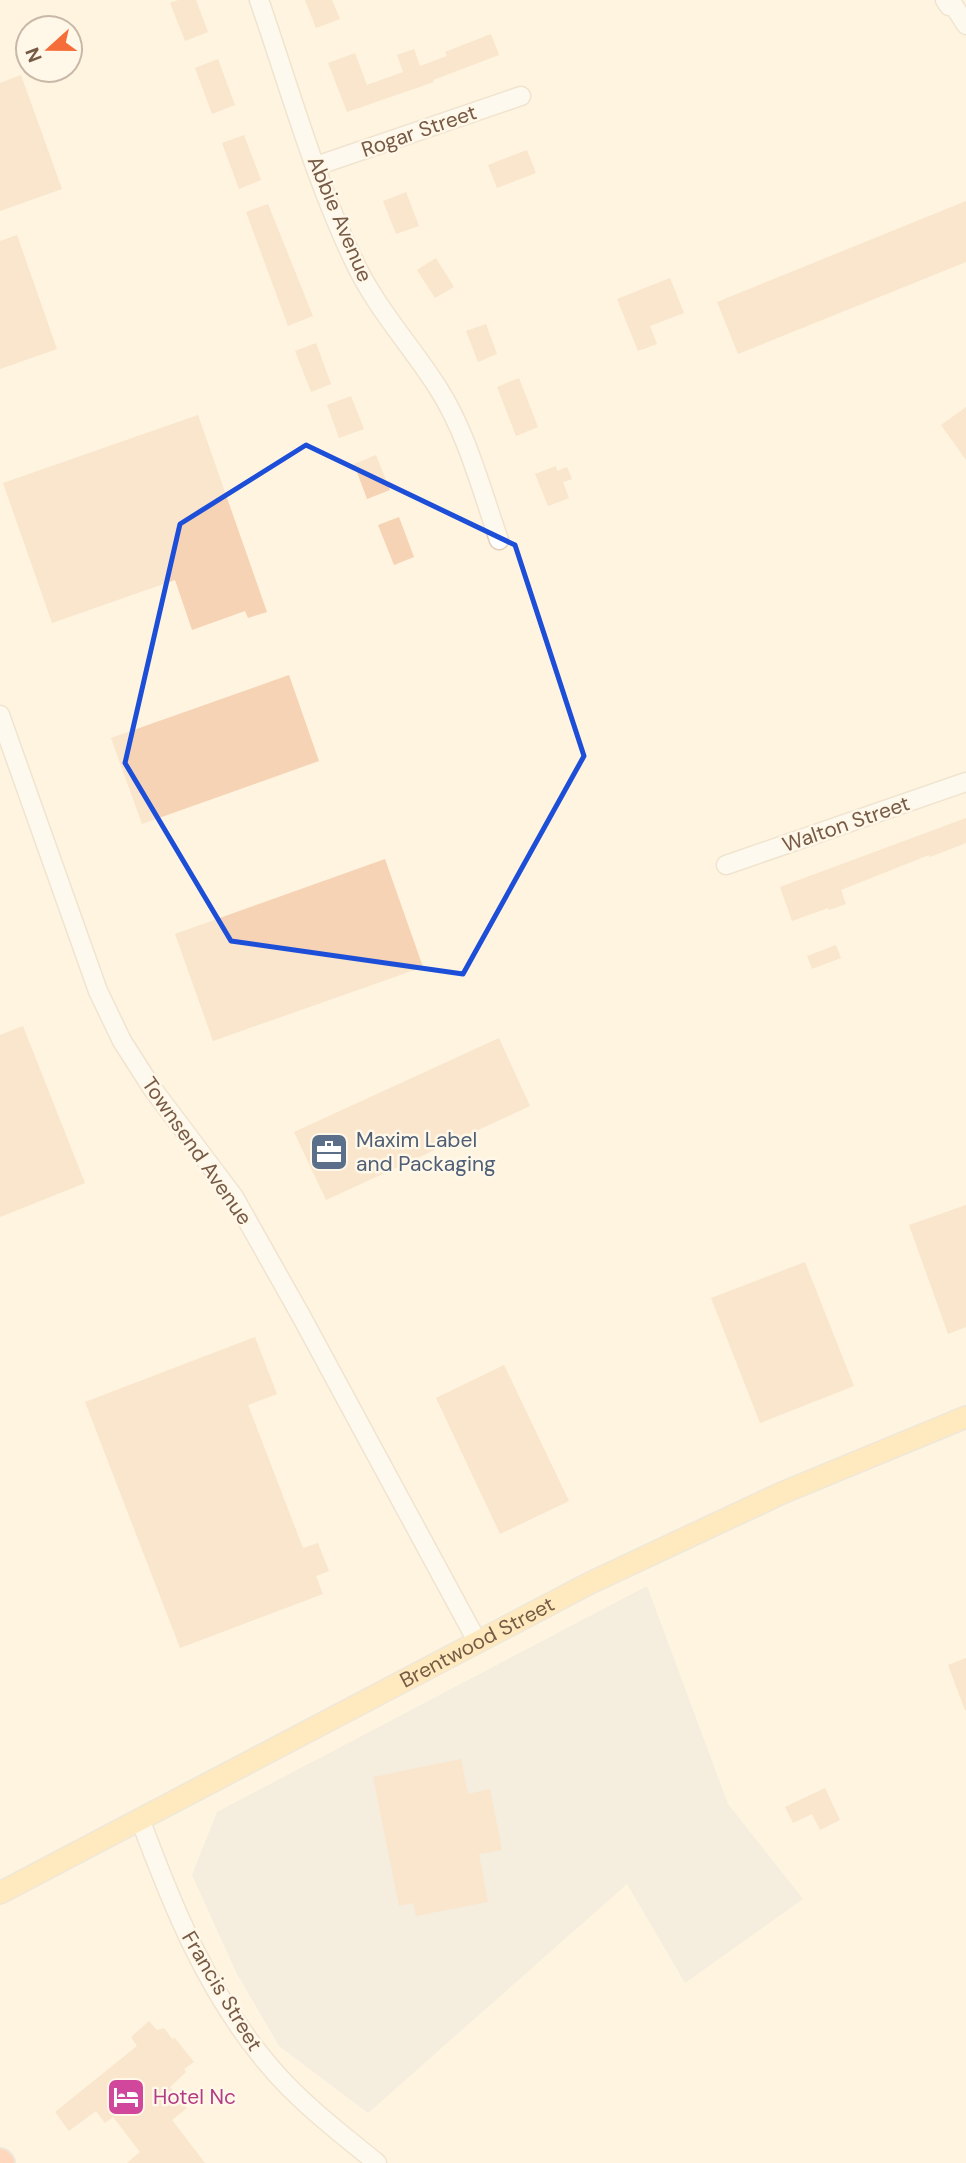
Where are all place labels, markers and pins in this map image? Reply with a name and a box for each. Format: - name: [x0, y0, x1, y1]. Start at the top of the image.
- place label: Maxim Label and Packaging: [356, 1126, 496, 1178]
- office icon: Maxim Label and Packaging: [308, 1131, 350, 1173]
- hotel icon: Hotel Nc: [105, 2076, 147, 2118]
- place label: Hotel Nc: [153, 2083, 236, 2111]

